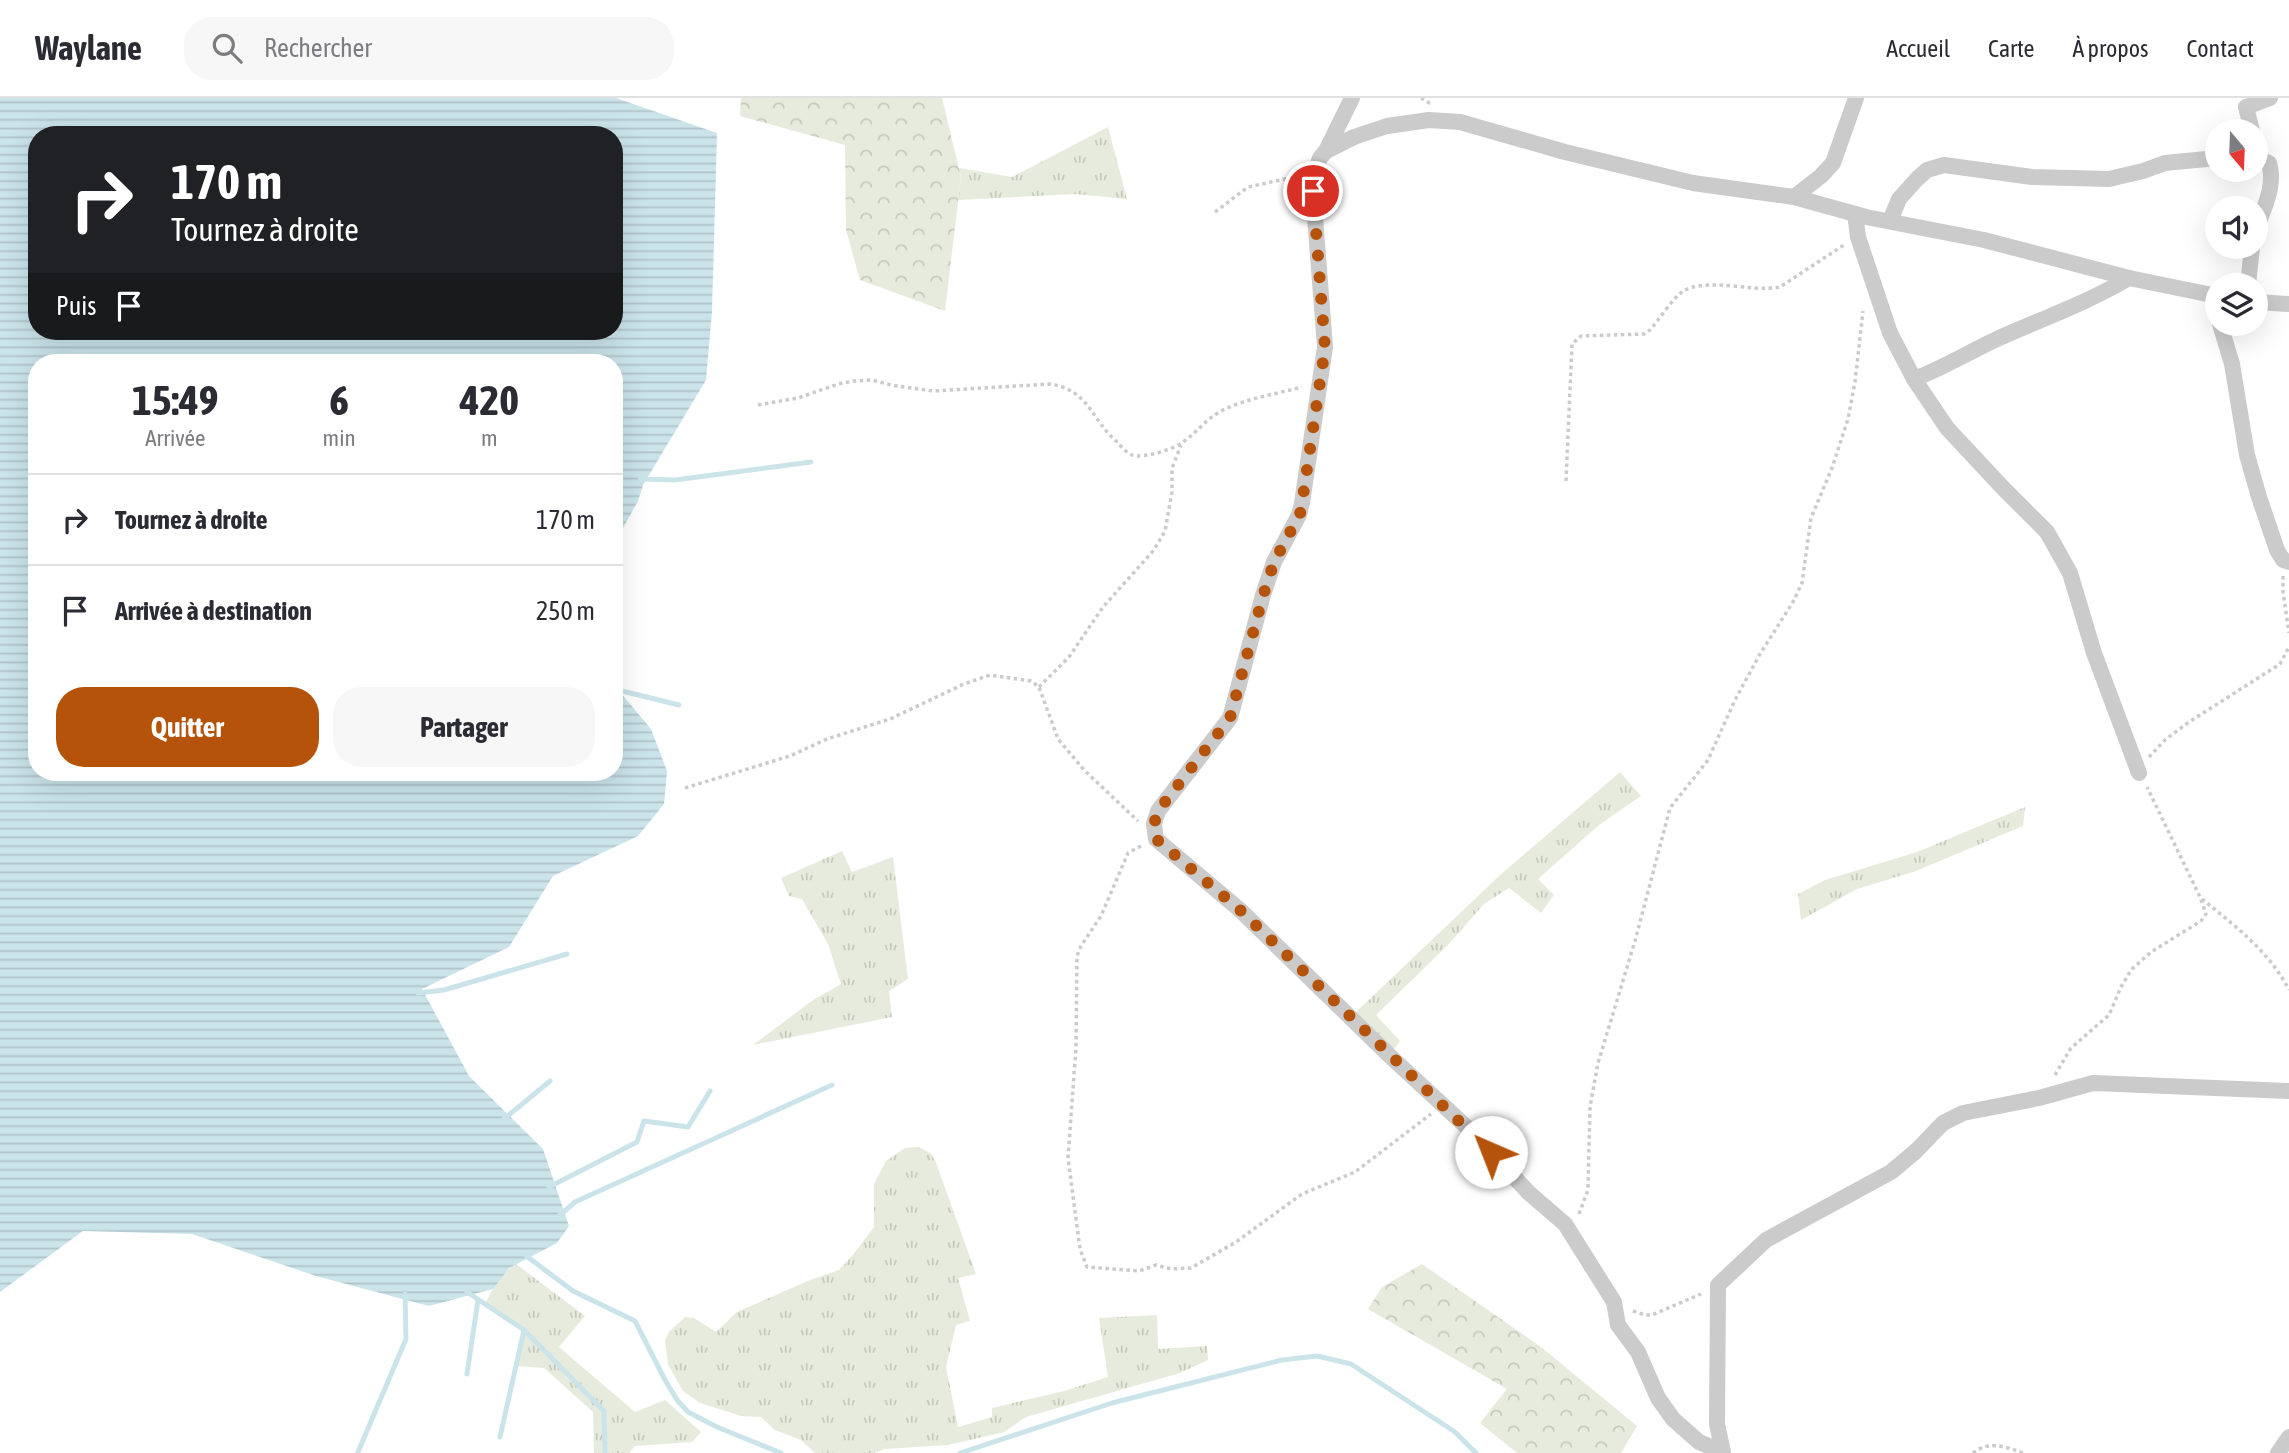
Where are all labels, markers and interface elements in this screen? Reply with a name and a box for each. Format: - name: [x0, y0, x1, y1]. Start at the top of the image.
- search box: [184, 17, 674, 80]
- text: Waylane: [35, 29, 142, 67]
- icon: search: [208, 29, 246, 67]
- text: Rechercher: [264, 33, 372, 63]
- text: Accueil: [1886, 35, 1950, 62]
- text: Carte: [1988, 35, 2034, 62]
- text: À propos: [2072, 35, 2148, 62]
- text: Contact: [2186, 35, 2254, 62]
- north arrow: [2205, 119, 2268, 182]
- map controls: [2205, 119, 2268, 336]
- text: 170 m: [171, 153, 282, 209]
- icon: right: [56, 154, 147, 245]
- pin: [1283, 161, 1343, 221]
- icon: arrive: [1294, 172, 1332, 210]
- button: sound: [2205, 196, 2268, 259]
- text: Tournez à droite: [171, 211, 359, 248]
- button: layers: [2205, 273, 2268, 336]
- icon: arrive: [110, 287, 148, 325]
- text: Puis: [56, 291, 96, 321]
- text: 15:49: [132, 376, 219, 424]
- text: 6: [329, 376, 349, 424]
- text: 420: [460, 376, 519, 424]
- text: Arrivée: [145, 425, 205, 451]
- text: min: [323, 425, 356, 451]
- text: m: [481, 425, 498, 451]
- icon: right: [56, 501, 94, 539]
- text: Tournez à droite: [115, 505, 268, 535]
- text: 170 m: [536, 505, 595, 535]
- icon: arrive: [56, 592, 94, 630]
- text: Arrivée à destination: [115, 596, 312, 626]
- text: 250 m: [536, 596, 595, 626]
- button: Quitter: [56, 687, 319, 767]
- button: Partager: [333, 687, 595, 767]
- position arrow: [1454, 1115, 1528, 1189]

